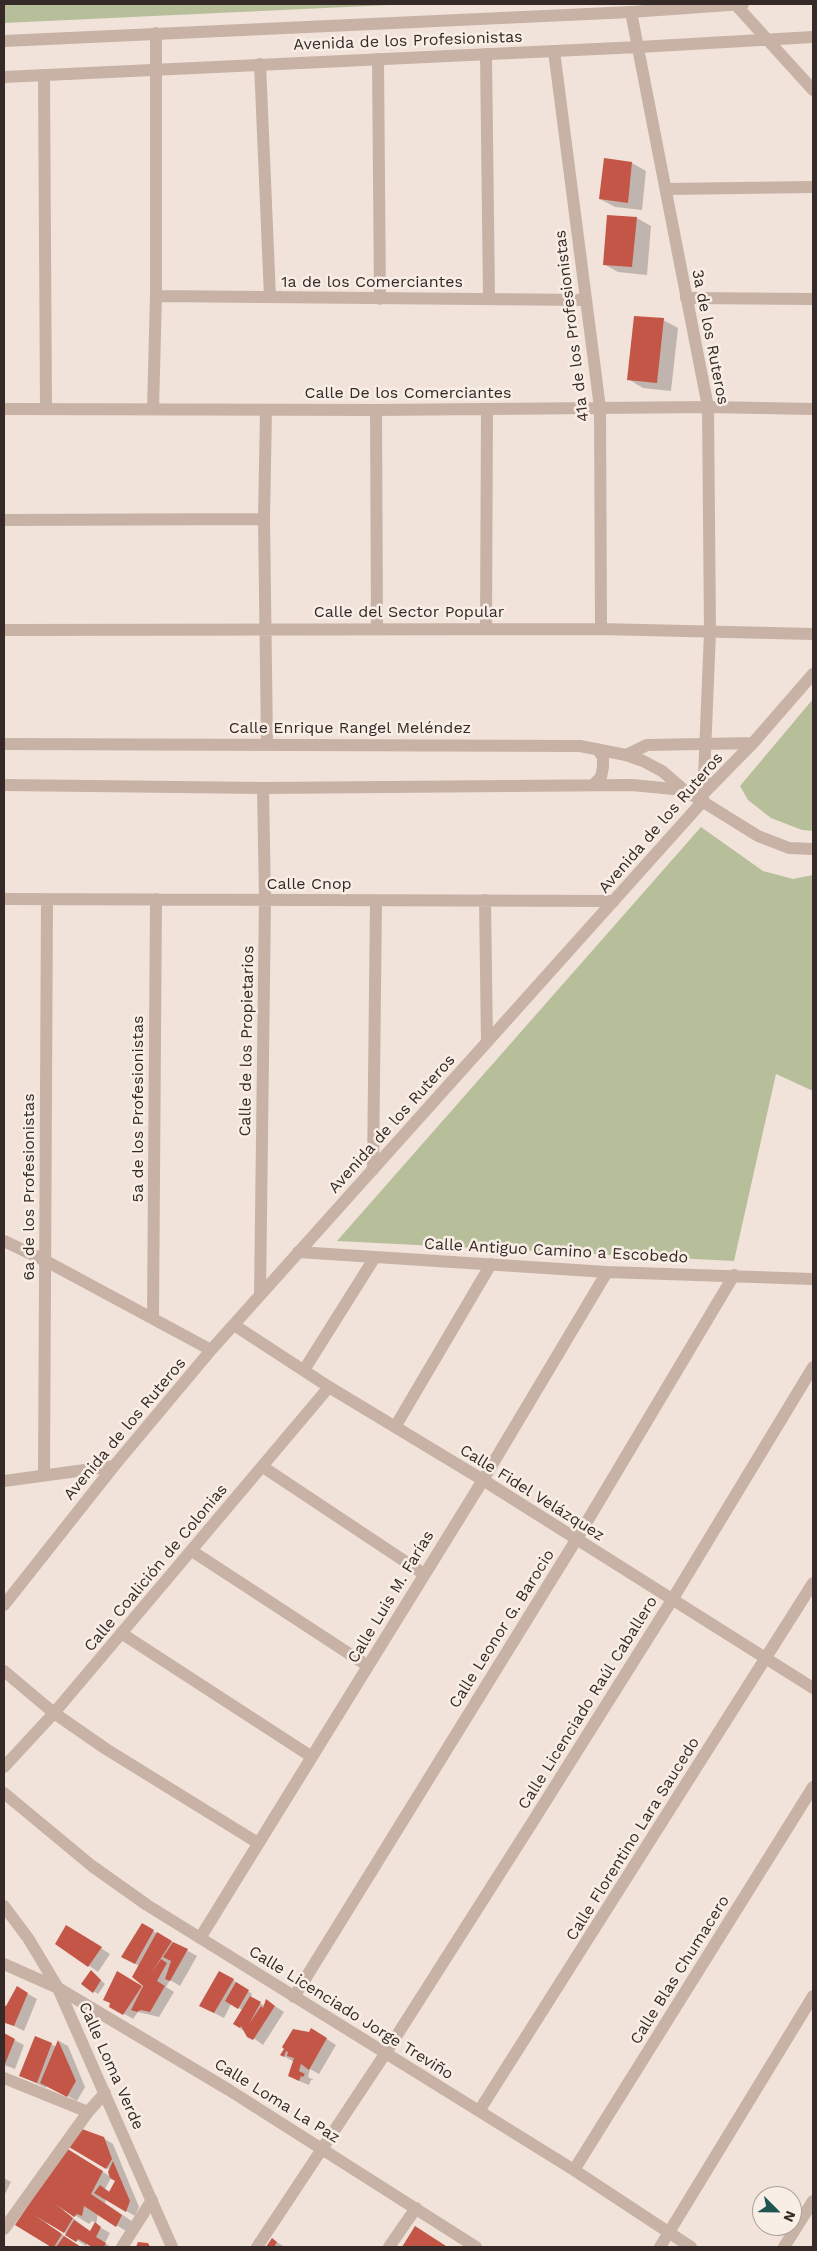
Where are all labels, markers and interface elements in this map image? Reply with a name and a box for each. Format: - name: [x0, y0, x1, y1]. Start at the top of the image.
- street label: Avenida de los Profesionistas: [293, 27, 523, 55]
- street label: 41a de los Profesionistas: [551, 229, 593, 423]
- street label: 3a de los Ruteros: [687, 268, 733, 406]
- street label: 1a de los Comerciantes: [281, 272, 463, 292]
- street label: Calle De los Comerciantes: [305, 383, 511, 403]
- street label: Calle del Sector Popular: [314, 602, 504, 622]
- street label: Calle Enrique Rangel Meléndez: [229, 718, 471, 738]
- street label: Avenida de los Ruteros: [595, 749, 727, 897]
- street label: Calle Cnop: [266, 874, 352, 894]
- street label: Calle de los Propietarios: [236, 945, 258, 1137]
- street label: 5a de los Profesionistas: [128, 1016, 148, 1202]
- street label: Avenida de los Ruteros: [325, 1051, 459, 1197]
- street label: 6a de los Profesionistas: [19, 1093, 39, 1281]
- street label: Calle Antiguo Camino a Escobedo: [423, 1234, 689, 1268]
- street label: Avenida de los Ruteros: [60, 1354, 190, 1504]
- street label: Calle Fidel Velázquez: [456, 1441, 608, 1545]
- street label: Calle Coalición de Colonias: [80, 1480, 232, 1656]
- street label: Calle Luis M. Farías: [344, 1527, 438, 1667]
- street label: Calle Leonor G. Barocio: [445, 1546, 559, 1712]
- street label: Calle Licenciado Raúl Caballero: [514, 1593, 662, 1813]
- street label: Calle Florentino Lara Saucedo: [562, 1734, 704, 1944]
- street label: Calle Blas Chumacero: [626, 1892, 734, 2048]
- street label: Calle Licenciado Jorge Treviño: [245, 1942, 457, 2084]
- street label: Calle Loma Verde: [74, 1999, 148, 2133]
- street label: Calle Loma La Paz: [211, 2055, 343, 2147]
- north arrow: [752, 2186, 802, 2236]
- text: N: [780, 2209, 799, 2224]

